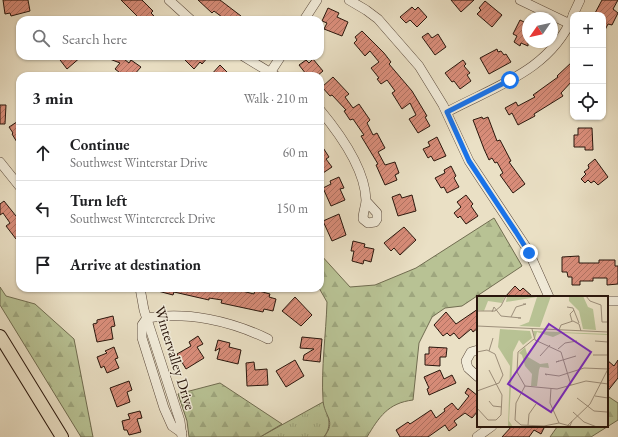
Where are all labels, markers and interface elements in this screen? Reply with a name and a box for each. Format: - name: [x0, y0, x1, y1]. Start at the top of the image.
- north arrow: [522, 12, 558, 48]
- map controls: [570, 12, 606, 120]
- button: +: [570, 12, 606, 48]
- search box: [16, 16, 324, 60]
- icon: search: [30, 27, 52, 49]
- text: Search here: [62, 29, 127, 48]
- button: −: [570, 48, 606, 84]
- route start: [501, 71, 519, 89]
- button: locate: [570, 84, 606, 120]
- text: 3 min: [32, 87, 73, 109]
- text: Walk · 210 m: [244, 90, 308, 107]
- text: Continue: [70, 135, 130, 154]
- icon: ahead: [32, 142, 54, 164]
- text: 60 m: [283, 144, 308, 161]
- text: Southwest Winterstar Drive: [70, 154, 208, 171]
- text: Turn left: [70, 191, 127, 210]
- icon: left: [32, 198, 54, 220]
- text: 150 m: [277, 200, 308, 217]
- text: Southwest Wintercreek Drive: [70, 210, 215, 227]
- route end: [520, 244, 538, 262]
- icon: arrive: [32, 254, 54, 276]
- text: Arrive at destination: [70, 255, 201, 274]
- inset map: [477, 296, 608, 427]
- street label: Wintervalley Drive: [151, 304, 200, 412]

